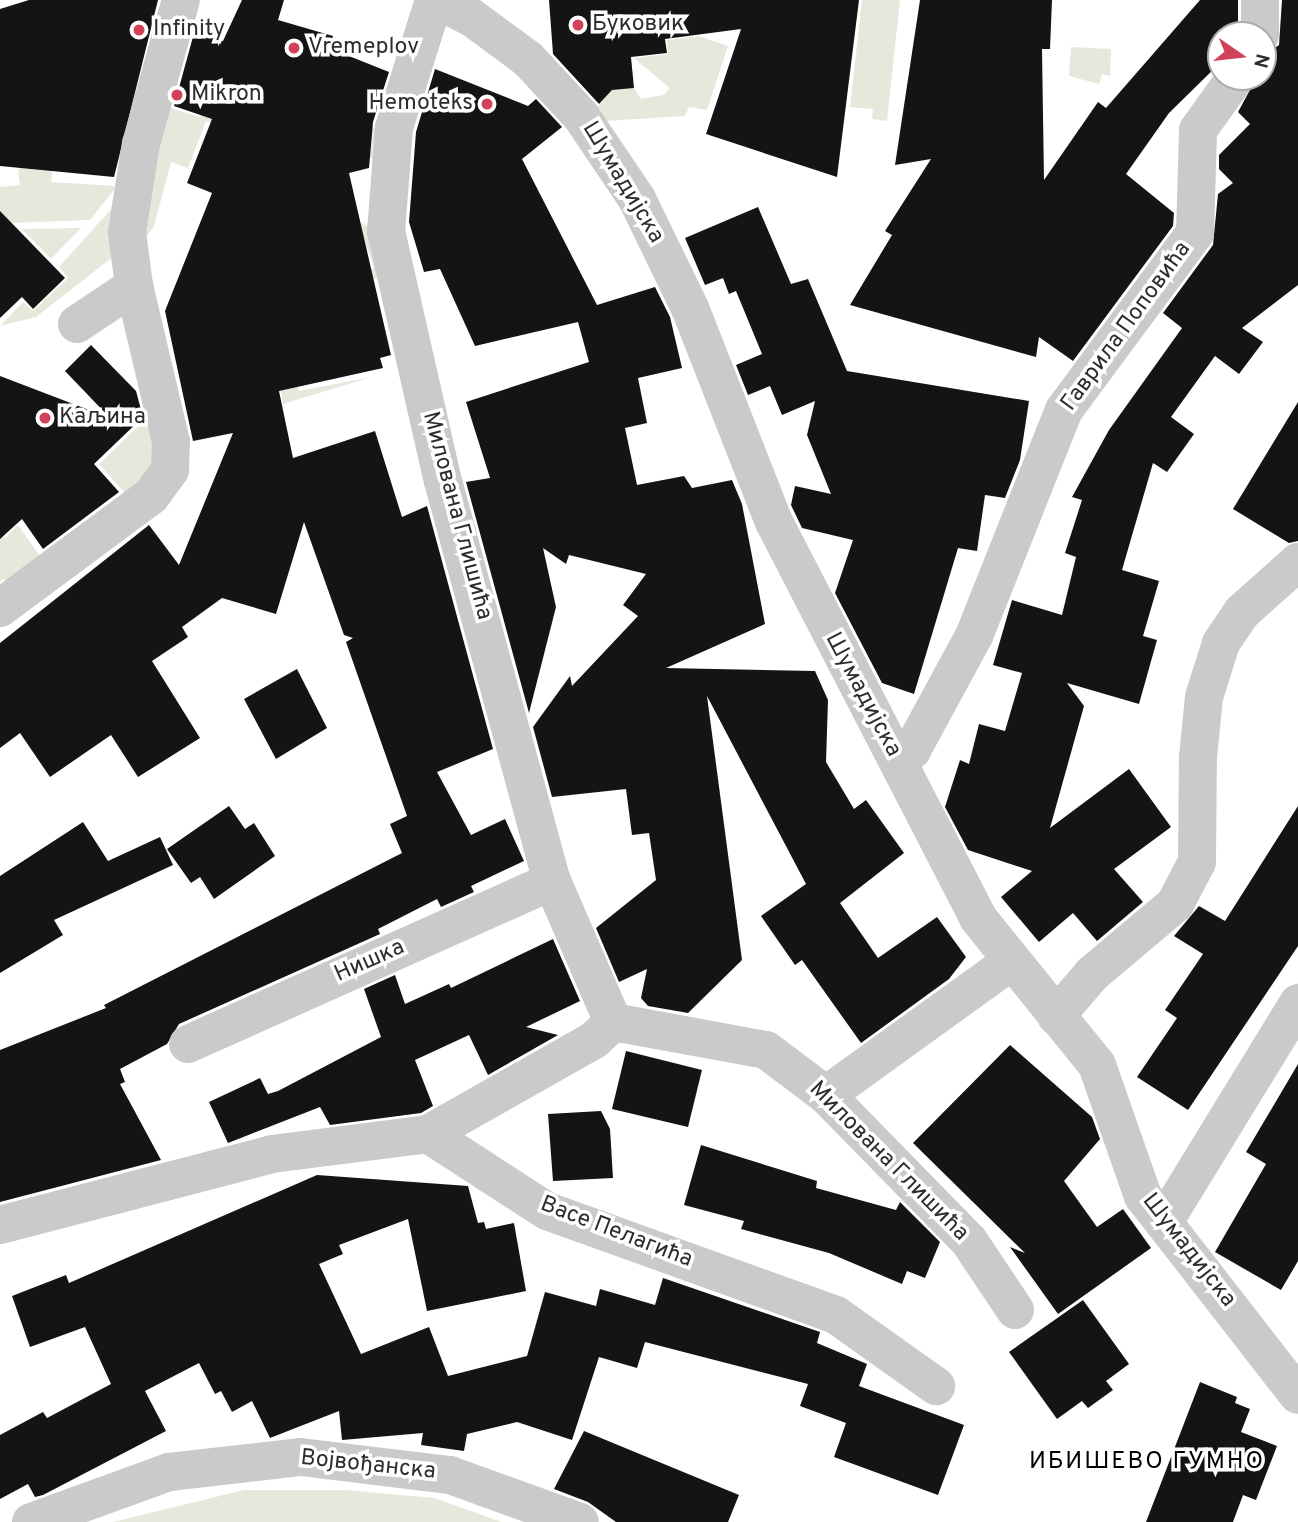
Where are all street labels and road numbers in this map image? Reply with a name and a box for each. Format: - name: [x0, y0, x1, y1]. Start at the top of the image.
- street label: Шумадијска: [575, 117, 669, 249]
- street label: Гаврила Поповића: [1056, 237, 1198, 417]
- street label: Милована Глишића: [415, 409, 497, 623]
- street label: Шумадијска: [818, 628, 906, 762]
- street label: Нишка: [331, 934, 409, 990]
- street label: Милована Глишића: [802, 1076, 974, 1248]
- street label: Шумадијска: [1135, 1189, 1241, 1313]
- street label: Васе Пелагића: [536, 1191, 696, 1275]
- street label: Војвођанска: [299, 1445, 437, 1487]

